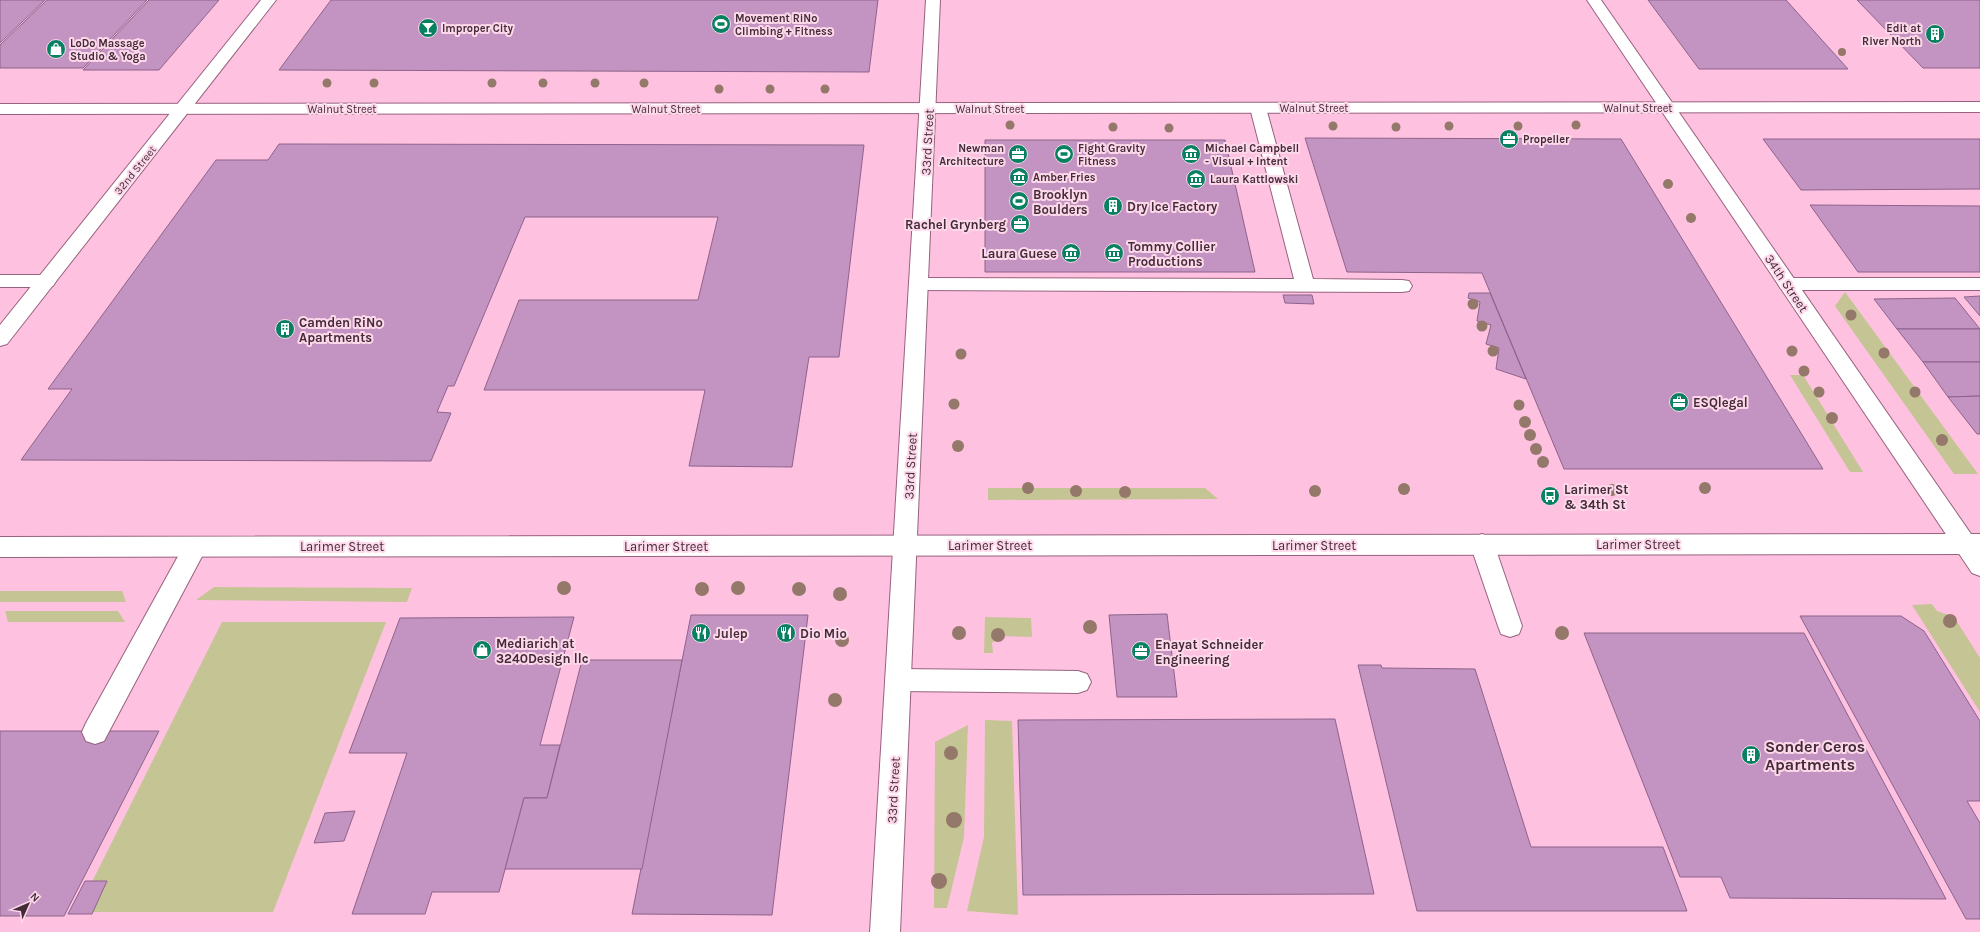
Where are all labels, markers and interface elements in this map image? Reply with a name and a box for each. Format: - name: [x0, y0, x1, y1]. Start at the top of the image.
- place label: Movement RiNo Climbing + Fitness: [735, 12, 833, 38]
- sports icon: Movement RiNo Climbing + Fitness: [710, 13, 732, 35]
- bar icon: Improper City: [417, 17, 439, 39]
- place label: Improper City: [442, 22, 514, 35]
- place label: Edit at River North: [1862, 22, 1922, 48]
- building icon: Edit at River North: [1924, 23, 1946, 45]
- place label: LoDo Massage Studio & Yoga: [70, 37, 146, 63]
- shop icon: LoDo Massage Studio & Yoga: [45, 38, 67, 60]
- street label: Walnut Street: [1280, 102, 1348, 115]
- street label: Walnut Street: [1604, 102, 1672, 115]
- street label: Walnut Street: [308, 103, 376, 116]
- street label: Walnut Street: [632, 103, 700, 116]
- street label: Walnut Street: [956, 103, 1024, 116]
- street label: 33rd Street: [918, 108, 937, 176]
- office icon: Propeller: [1498, 128, 1520, 150]
- place label: Propeller: [1523, 133, 1570, 146]
- place label: Newman Architecture: [939, 142, 1004, 168]
- place label: Fight Gravity Fitness: [1078, 142, 1146, 168]
- place label: Michael Campbell - Visual + Intent: [1205, 142, 1299, 168]
- street label: 32nd Street: [112, 143, 159, 197]
- office icon: Newman Architecture: [1007, 143, 1029, 165]
- sports icon: Fight Gravity Fitness: [1053, 143, 1075, 165]
- museum icon: Michael Campbell - Visual + Intent: [1180, 143, 1202, 165]
- museum icon: Amber Fries: [1008, 166, 1030, 188]
- museum icon: Laura Kattlowski: [1185, 168, 1207, 190]
- place label: Amber Fries: [1033, 171, 1096, 184]
- place label: Laura Kattlowski: [1210, 173, 1298, 186]
- place label: Brooklyn Boulders: [1033, 187, 1088, 217]
- sports icon: Brooklyn Boulders: [1008, 190, 1030, 212]
- building icon: Dry Ice Factory: [1102, 195, 1124, 217]
- place label: Dry Ice Factory: [1127, 199, 1218, 214]
- office icon: Rachel Grynberg: [1009, 213, 1031, 235]
- place label: Rachel Grynberg: [905, 217, 1006, 232]
- place label: Tommy Collier Productions: [1128, 239, 1216, 269]
- museum icon: Laura Guese: [1060, 242, 1082, 264]
- museum icon: Tommy Collier Productions: [1103, 242, 1125, 264]
- place label: Laura Guese: [981, 246, 1057, 261]
- street label: 34th Street: [1762, 252, 1811, 315]
- place label: Camden RiNo Apartments: [299, 315, 383, 345]
- building icon: Camden RiNo Apartments: [274, 318, 296, 340]
- office icon: ESQlegal: [1668, 391, 1690, 413]
- place label: ESQlegal: [1693, 395, 1748, 410]
- street label: 33rd Street: [901, 432, 920, 500]
- place label: Larimer St & 34th St: [1564, 482, 1628, 512]
- bus stop icon: Larimer St & 34th St: [1539, 485, 1561, 507]
- street label: Larimer Street: [1596, 537, 1680, 552]
- street label: Larimer Street: [948, 538, 1032, 553]
- street label: Larimer Street: [1272, 538, 1356, 553]
- street label: Larimer Street: [300, 539, 384, 554]
- street label: Larimer Street: [624, 539, 708, 554]
- restaurant icon: Julep: [690, 622, 712, 644]
- restaurant icon: Dio Mio: [775, 622, 797, 644]
- place label: Julep: [715, 626, 748, 641]
- place label: Dio Mio: [800, 626, 847, 641]
- place label: Mediarich at 3240Design llc: [496, 636, 589, 666]
- place label: Enayat Schneider Engineering: [1155, 637, 1264, 667]
- shop icon: Mediarich at 3240Design llc: [471, 639, 493, 661]
- office icon: Enayat Schneider Engineering: [1130, 640, 1152, 662]
- place label: Sonder Ceros Apartments: [1765, 737, 1865, 774]
- building icon: Sonder Ceros Apartments: [1740, 744, 1762, 766]
- street label: 33rd Street: [884, 756, 903, 824]
- north arrow: [8, 884, 48, 924]
- text: N: [27, 890, 42, 905]

